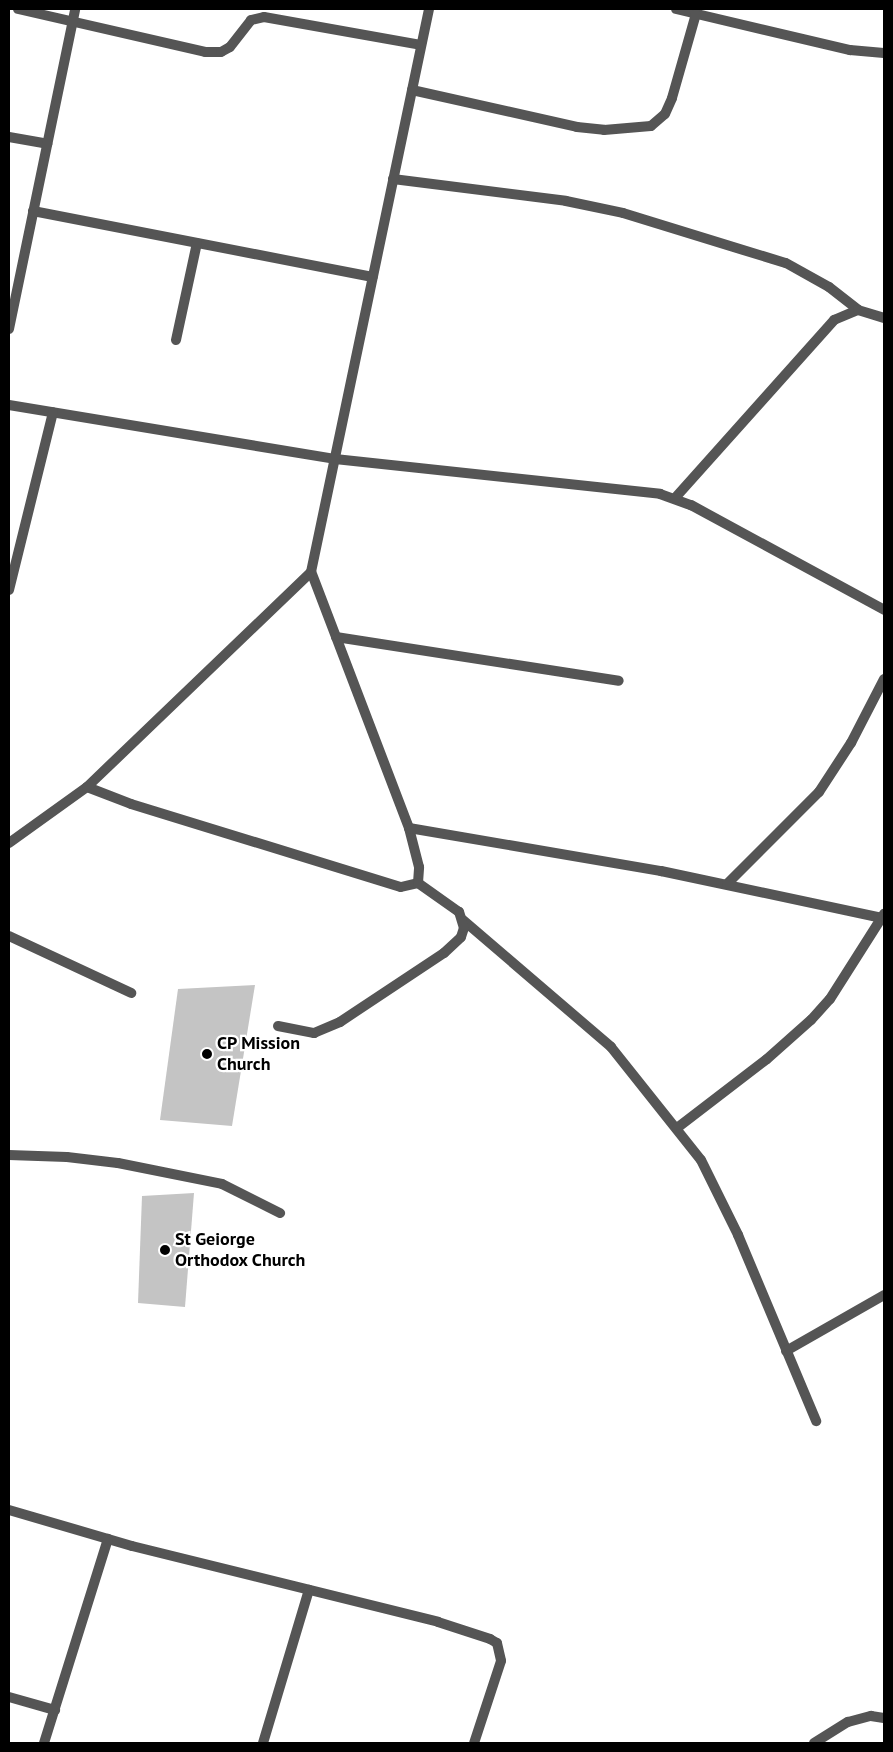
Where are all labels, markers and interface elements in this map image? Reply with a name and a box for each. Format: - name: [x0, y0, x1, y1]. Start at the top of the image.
- place label: CP Mission Church: [217, 1033, 301, 1076]
- marker: CP Mission Church: [201, 1048, 213, 1060]
- place label: St Geiorge Orthodox Church: [175, 1229, 306, 1272]
- marker: St Geiorge Orthodox Church: [159, 1244, 171, 1256]

